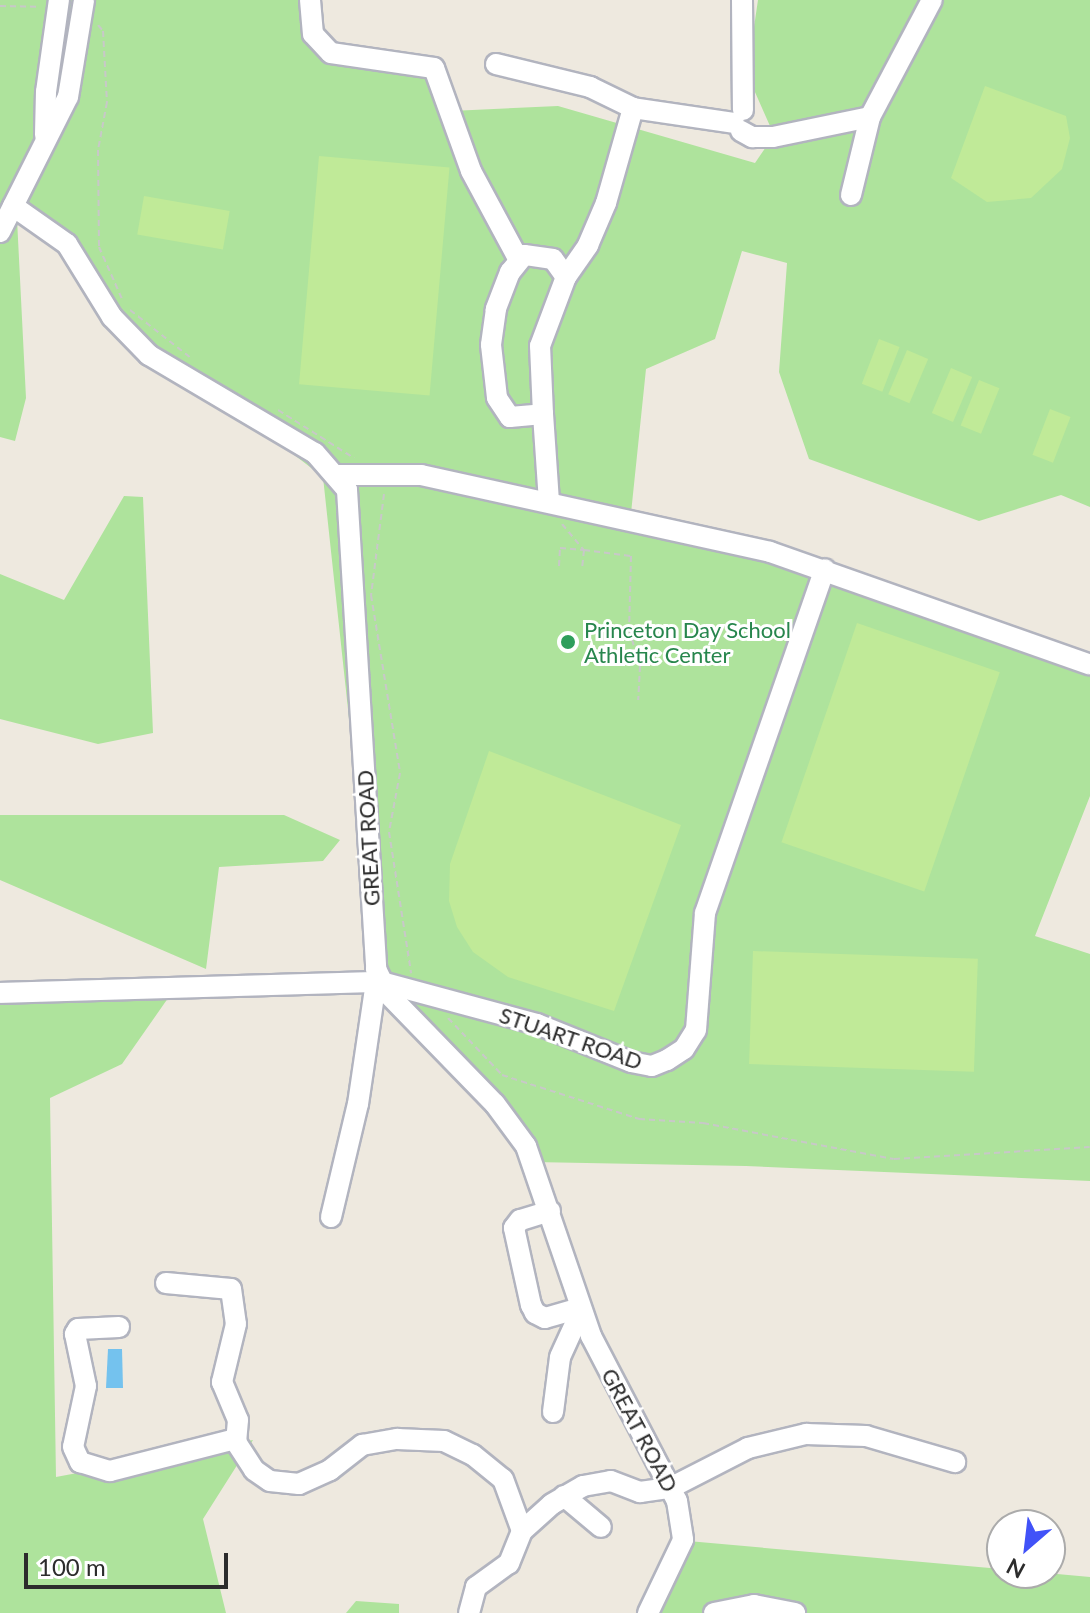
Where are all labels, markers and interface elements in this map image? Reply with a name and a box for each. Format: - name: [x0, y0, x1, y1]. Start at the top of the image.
- place label: Princeton Day School Athletic Center: [584, 616, 792, 668]
- marker: Princeton Day School Athletic Center: [559, 633, 577, 651]
- street label: GREAT ROAD: [351, 769, 385, 907]
- street label: STUART ROAD: [496, 1001, 646, 1075]
- street label: GREAT ROAD: [596, 1363, 684, 1497]
- north arrow: [986, 1509, 1066, 1589]
- scale bar: [28, 1537, 232, 1587]
- text: 100 m: [38, 1552, 106, 1581]
- text: N: [1002, 1553, 1029, 1585]

